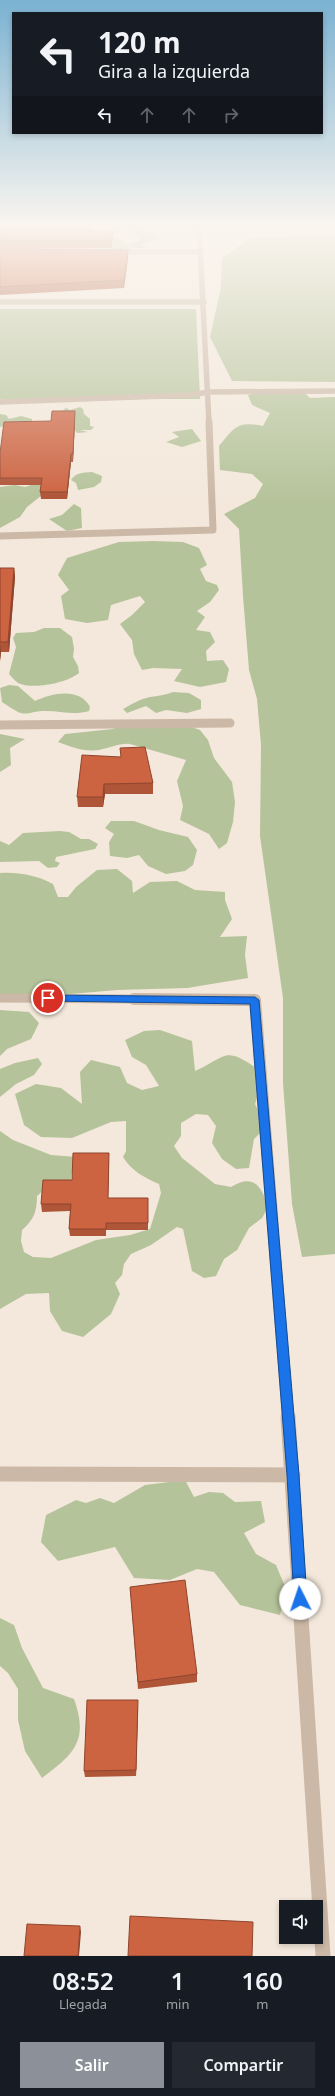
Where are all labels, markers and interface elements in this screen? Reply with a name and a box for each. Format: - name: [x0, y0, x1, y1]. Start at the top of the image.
- text: 120 m: [98, 23, 181, 61]
- icon: left: [32, 28, 84, 80]
- text: Gira a la izquierda: [98, 59, 250, 83]
- icon: left: [94, 104, 116, 126]
- icon: ahead: [136, 104, 158, 126]
- icon: ahead: [178, 104, 200, 126]
- icon: right: [220, 104, 242, 126]
- pin: [31, 981, 65, 1015]
- icon: arrive: [37, 987, 59, 1009]
- position arrow: [279, 1578, 321, 1620]
- map controls: [279, 1900, 323, 1944]
- button: sound: [279, 1900, 323, 1944]
- text: 08:52: [52, 1964, 114, 1997]
- text: 1: [171, 1964, 185, 1997]
- text: 160: [242, 1964, 283, 1997]
- text: Llegada: [59, 1995, 107, 2013]
- text: min: [166, 1995, 189, 2013]
- text: m: [256, 1995, 268, 2013]
- button: Salir: [20, 2042, 164, 2088]
- button: Compartir: [172, 2042, 315, 2088]

